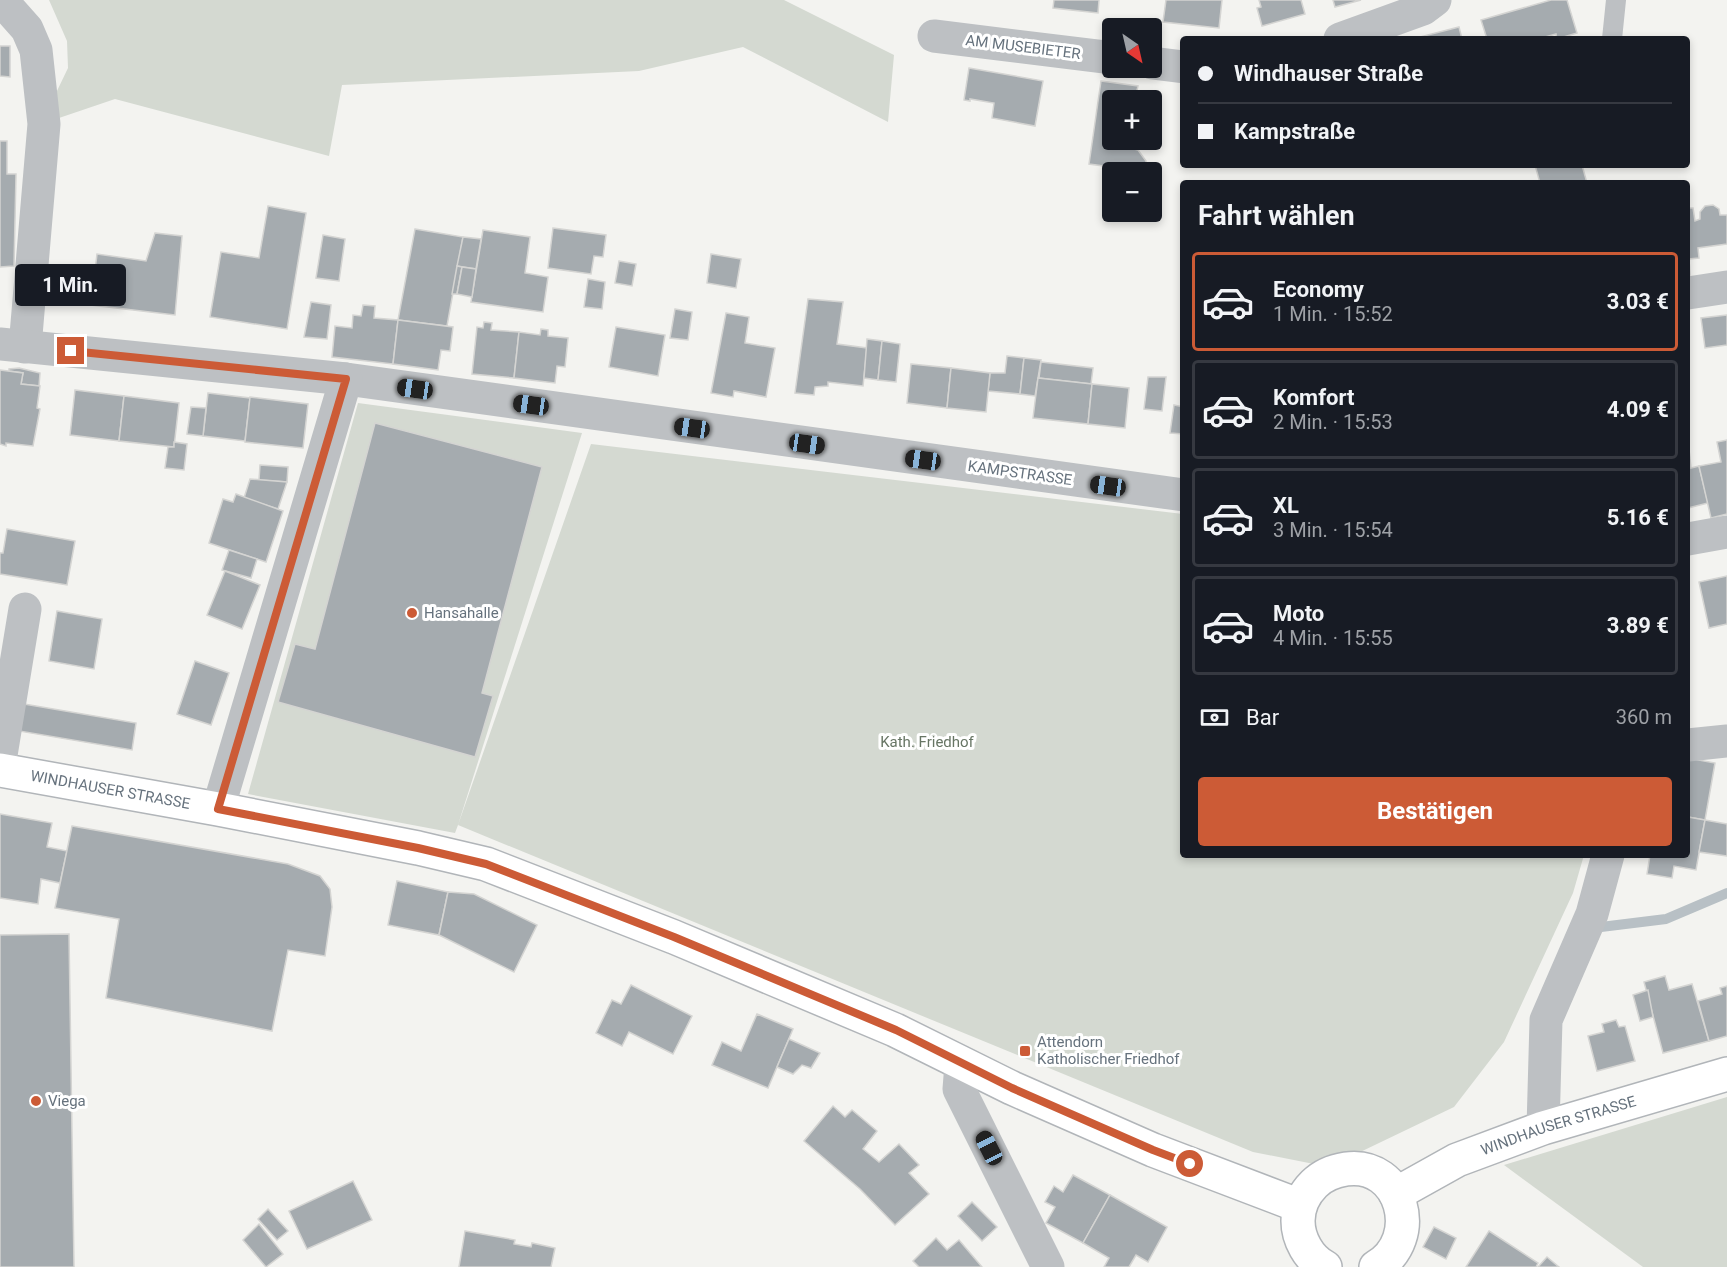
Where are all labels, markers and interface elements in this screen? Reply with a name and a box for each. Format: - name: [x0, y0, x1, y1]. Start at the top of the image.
- north arrow: [1102, 18, 1162, 78]
- map controls: [1102, 18, 1162, 222]
- street label: AM MUSEBIETER: [964, 31, 1082, 63]
- text: Windhauser Straße: [1234, 61, 1423, 86]
- button: +: [1102, 90, 1162, 150]
- text: Kampstraße: [1234, 119, 1355, 144]
- button: −: [1102, 162, 1162, 222]
- text: Fahrt wählen: [1198, 200, 1355, 232]
- callout: 1 Min.: [16, 264, 127, 306]
- text: 1 Min.: [42, 273, 99, 297]
- icon: car: [1201, 275, 1255, 329]
- text: Economy: [1273, 277, 1364, 302]
- text: 3.03 €: [1607, 289, 1669, 314]
- text: 1 Min. · 15:52: [1273, 302, 1393, 326]
- route end: [57, 337, 84, 364]
- car: [396, 378, 434, 400]
- icon: car: [1201, 383, 1255, 437]
- text: Komfort: [1273, 385, 1355, 410]
- car: [512, 394, 550, 416]
- text: 4.09 €: [1607, 397, 1669, 422]
- text: 2 Min. · 15:53: [1273, 410, 1393, 434]
- car: [673, 417, 711, 439]
- car: [788, 433, 826, 455]
- car: [904, 449, 942, 471]
- street label: KAMPSTRASSE: [967, 457, 1074, 489]
- car: [1089, 475, 1127, 497]
- icon: car: [1201, 491, 1255, 545]
- text: XL: [1273, 493, 1299, 518]
- text: 5.16 €: [1607, 505, 1669, 530]
- text: 3 Min. · 15:54: [1273, 518, 1393, 542]
- icon: car: [1201, 599, 1255, 653]
- text: Moto: [1273, 601, 1324, 626]
- place label: Hansahalle: [424, 604, 499, 622]
- marker: Hansahalle: [405, 606, 419, 620]
- text: 3.89 €: [1607, 613, 1669, 638]
- text: 4 Min. · 15:55: [1273, 626, 1393, 650]
- icon: cash: [1198, 701, 1231, 734]
- text: Bar: [1246, 705, 1279, 730]
- text: 360 m: [1616, 705, 1672, 729]
- park label: Kath. Friedhof: [880, 733, 975, 751]
- street label: WINDHAUSER STRASSE: [29, 767, 192, 813]
- button: Bestätigen: [1198, 777, 1672, 846]
- place label: Attendorn Katholischer Friedhof: [1037, 1033, 1180, 1068]
- marker: Attendorn Katholischer Friedhof: [1018, 1044, 1032, 1058]
- place label: Viega: [48, 1092, 86, 1110]
- street label: WINDHAUSER STRASSE: [1478, 1092, 1638, 1159]
- marker: Viega: [29, 1094, 43, 1108]
- car: [973, 1128, 1005, 1168]
- route start: [1176, 1150, 1203, 1177]

